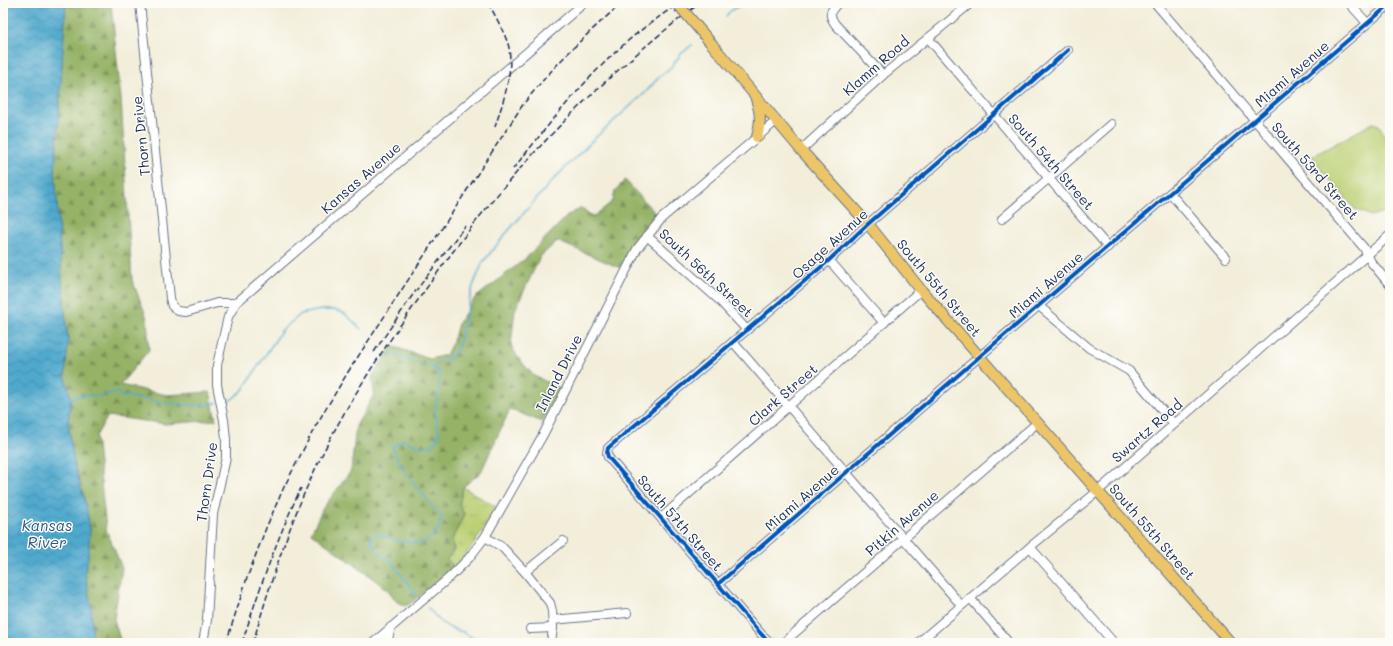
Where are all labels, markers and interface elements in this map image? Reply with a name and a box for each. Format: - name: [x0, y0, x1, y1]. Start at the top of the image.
- street label: Klamm Road: [838, 31, 913, 100]
- street label: Miami Avenue: [1251, 36, 1333, 111]
- street label: Thorn Drive: [127, 95, 154, 177]
- street label: South 54th Street: [1004, 109, 1099, 214]
- street label: South 53rd Street: [1268, 118, 1363, 224]
- street label: Kansas Avenue: [317, 138, 405, 218]
- street label: Osage Avenue: [788, 204, 872, 283]
- street label: South 56th Street: [655, 224, 757, 321]
- street label: South 55th Street: [893, 235, 986, 340]
- street label: Miami Avenue: [1005, 247, 1087, 322]
- street label: Inland Drive: [531, 331, 586, 415]
- street label: Clark Street: [744, 359, 821, 430]
- street label: Swartz Road: [1107, 395, 1186, 467]
- street label: Thorn Drive: [192, 441, 221, 523]
- street label: Miami Avenue: [761, 460, 843, 535]
- street label: South 57th Street: [633, 471, 727, 575]
- street label: South 55th Street: [1105, 479, 1200, 584]
- street label: Pitkin Avenue: [861, 485, 942, 560]
- water label: Kansas River: [22, 515, 72, 552]

